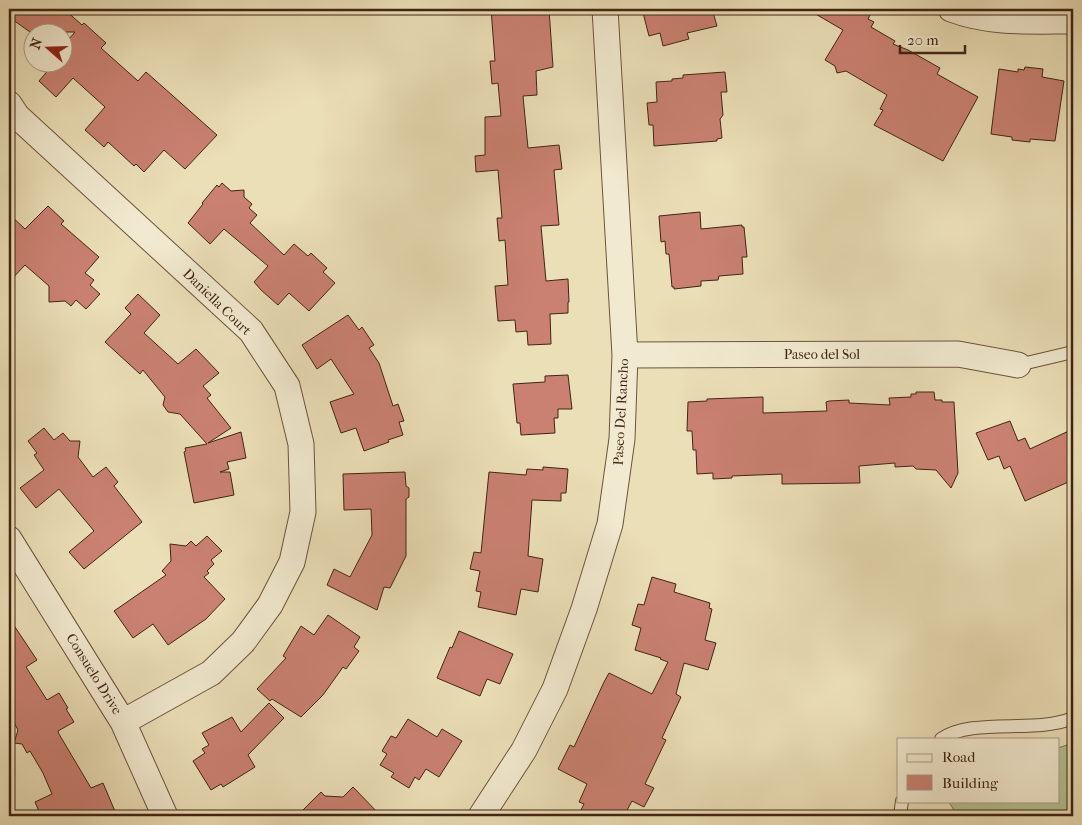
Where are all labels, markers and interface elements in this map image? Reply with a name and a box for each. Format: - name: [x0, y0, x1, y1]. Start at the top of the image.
- north arrow: [22, 22, 72, 72]
- scale bar: [900, 22, 964, 54]
- text: 20 m: [907, 31, 939, 49]
- text: N: [26, 35, 46, 52]
- street label: Daniella Court: [179, 265, 255, 339]
- street label: Paseo del Sol: [784, 346, 860, 363]
- street label: Paseo Del Rancho: [610, 358, 632, 466]
- street label: Consuelo Drive: [62, 630, 126, 718]
- legend: [897, 738, 1060, 802]
- text: Road: [942, 748, 976, 766]
- text: Building: [942, 774, 999, 792]

